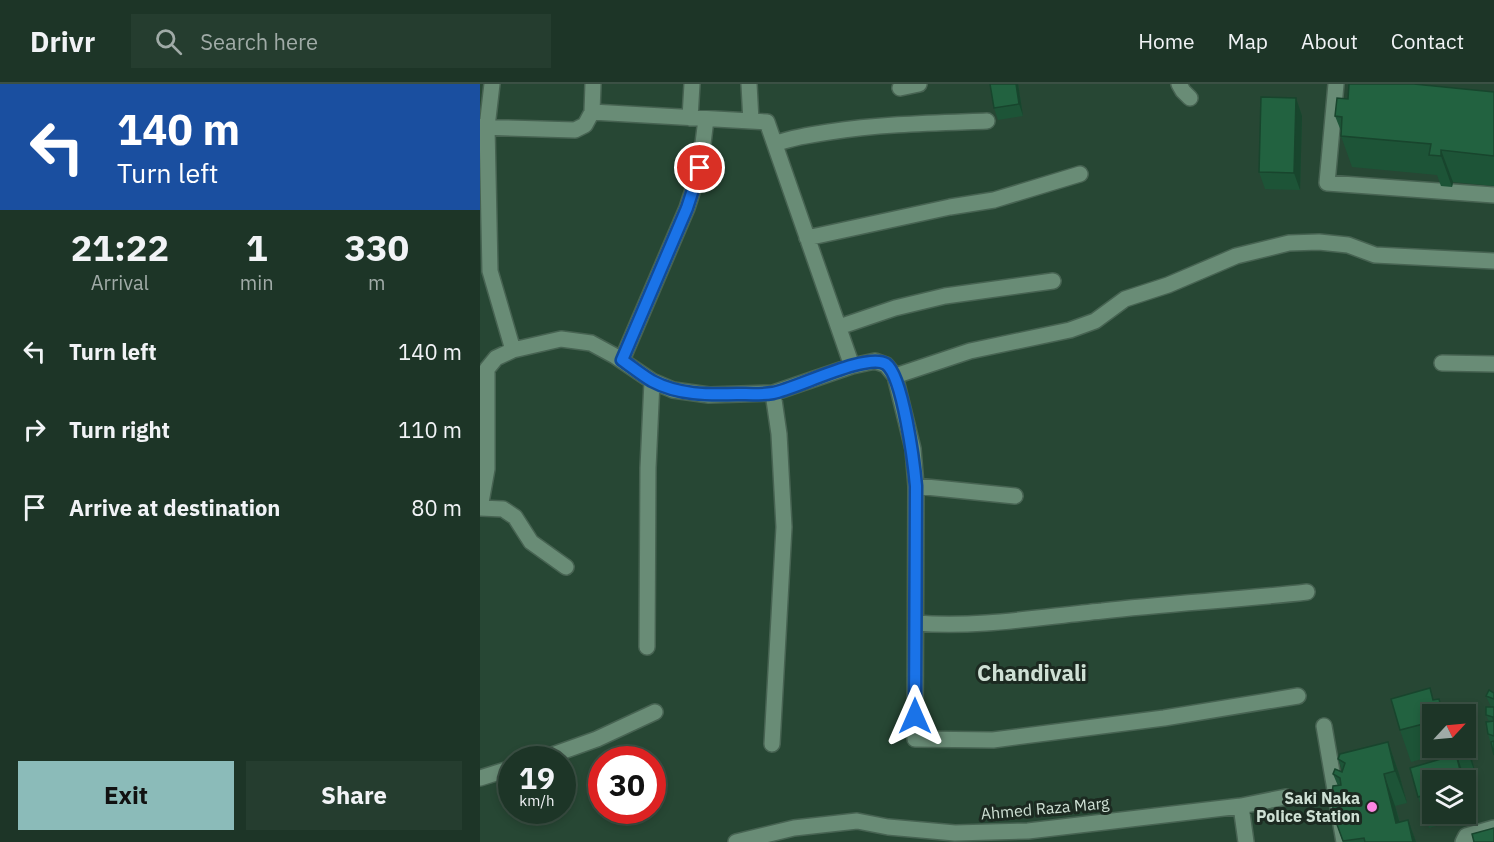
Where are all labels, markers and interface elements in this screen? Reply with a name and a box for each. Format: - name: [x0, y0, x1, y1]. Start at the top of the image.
- search box: [131, 14, 551, 68]
- text: Drivr: [30, 23, 95, 60]
- icon: search: [152, 25, 185, 58]
- text: Search here: [200, 27, 318, 56]
- text: Home: [1138, 27, 1195, 55]
- text: Map: [1228, 27, 1268, 55]
- text: About: [1301, 27, 1358, 55]
- text: Contact: [1391, 27, 1464, 55]
- text: 140 m: [117, 102, 240, 157]
- icon: left: [18, 108, 96, 186]
- pin: [674, 142, 725, 193]
- icon: arrive: [683, 151, 716, 184]
- text: Turn left: [117, 155, 218, 190]
- text: 21:22: [71, 224, 169, 271]
- text: 1: [246, 224, 268, 271]
- text: 330: [344, 224, 409, 271]
- text: Arrival: [91, 269, 149, 296]
- text: min: [240, 269, 274, 296]
- text: m: [368, 269, 386, 296]
- icon: left: [18, 335, 51, 368]
- text: Turn left: [69, 337, 157, 366]
- text: 140 m: [398, 337, 462, 366]
- icon: right: [18, 413, 51, 446]
- text: Turn right: [69, 415, 170, 444]
- text: 110 m: [398, 415, 462, 444]
- icon: arrive: [18, 491, 51, 524]
- text: Arrive at destination: [69, 493, 280, 522]
- text: 80 m: [411, 493, 462, 522]
- district label: Chandivali: [977, 658, 1087, 687]
- position arrow: [883, 684, 947, 748]
- north arrow: [1422, 704, 1476, 758]
- map controls: [1422, 704, 1476, 824]
- speed limit sign: 30: [588, 746, 666, 824]
- text: 19: [519, 758, 555, 797]
- button: Exit: [18, 761, 234, 830]
- button: Share: [246, 761, 462, 830]
- button: layers: [1422, 770, 1476, 824]
- place label: Saki Naka Police Station: [1256, 788, 1360, 826]
- text: km/h: [519, 791, 555, 810]
- street label: Ahmed Raza Marg: [980, 792, 1111, 824]
- marker: Saki Naka Police Station: [1365, 800, 1379, 814]

